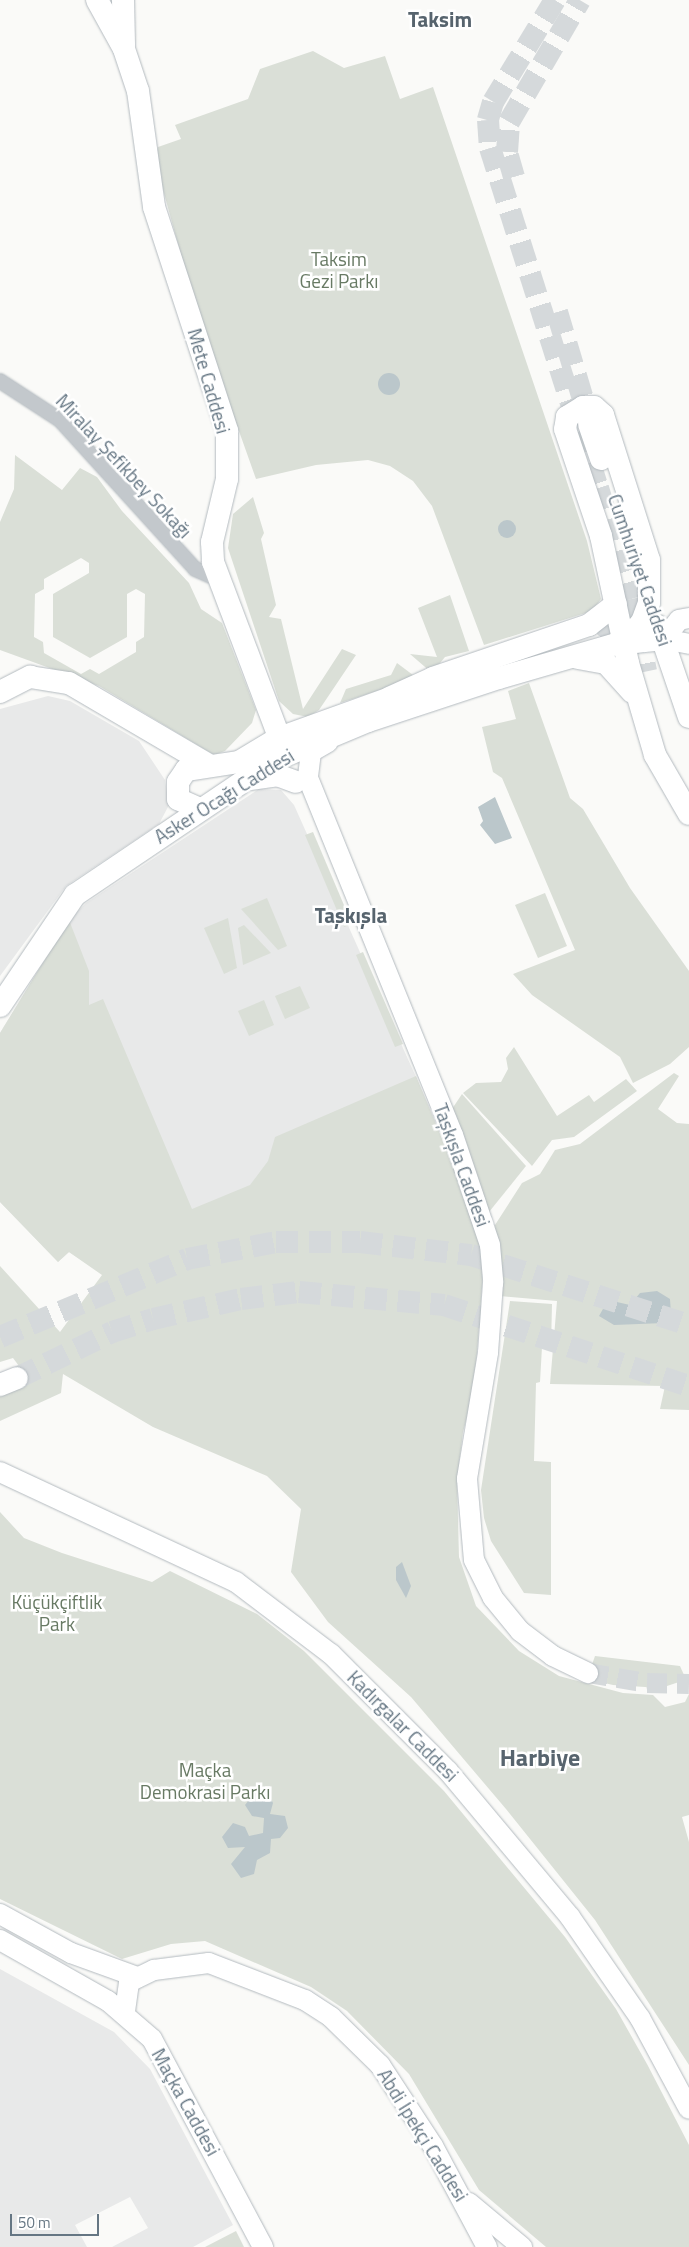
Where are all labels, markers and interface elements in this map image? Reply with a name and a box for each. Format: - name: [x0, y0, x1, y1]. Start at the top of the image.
- district label: Taksim: [408, 6, 472, 32]
- park label: Taksim Gezi Parkı: [300, 248, 378, 292]
- street label: Mete Caddesi: [183, 326, 235, 436]
- street label: Miralay Şefikbey Sokağı: [51, 389, 197, 543]
- street label: Cumhuriyet Caddesi: [603, 491, 677, 649]
- street label: Asker Ocağı Caddesi: [150, 744, 298, 848]
- district label: Taşkışla: [315, 902, 387, 928]
- street label: Taşkışla Caddesi: [429, 1100, 495, 1230]
- park label: Küçükçiftlik Park: [12, 1591, 102, 1635]
- street label: Kadırgalar Caddesi: [343, 1666, 463, 1786]
- district label: Harbiye: [500, 1744, 580, 1772]
- park label: Maçka Demokrasi Parkı: [140, 1759, 270, 1803]
- street label: Maçka Caddesi: [147, 2044, 225, 2160]
- street label: Abdi İpekçi Caddesi: [373, 2064, 473, 2206]
- scale bar: [12, 2204, 101, 2236]
- text: 50 m: [18, 2211, 51, 2234]

